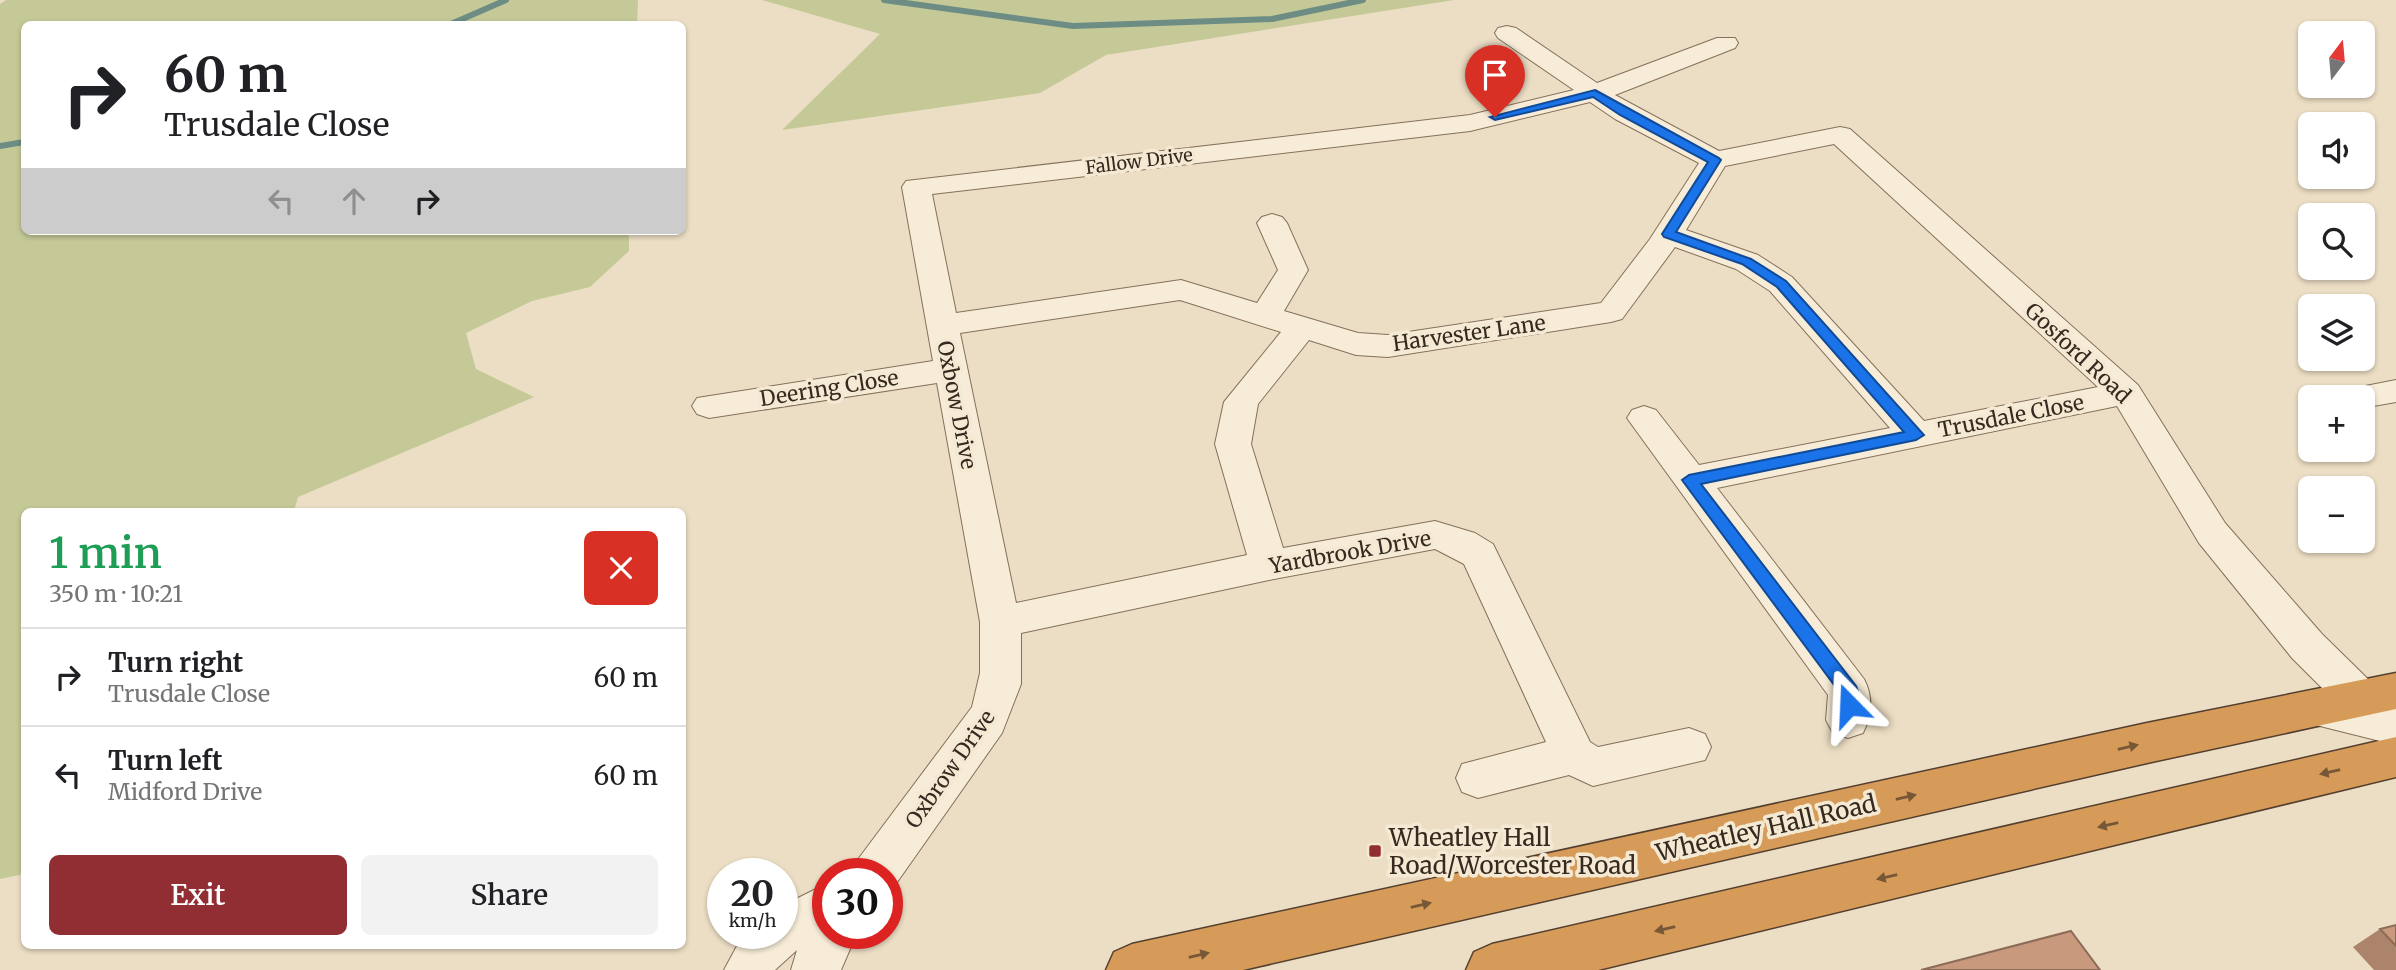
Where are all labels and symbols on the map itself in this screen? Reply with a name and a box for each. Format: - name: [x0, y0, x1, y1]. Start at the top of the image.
- north arrow: [2298, 21, 2375, 98]
- pin: [1465, 45, 1525, 117]
- street label: Fallow Drive: [1084, 143, 1194, 179]
- street label: Gosford Road: [2019, 297, 2137, 409]
- street label: Harvester Lane: [1391, 309, 1547, 357]
- street label: Oxbow Drive: [931, 339, 983, 471]
- street label: Deering Close: [758, 364, 900, 412]
- street label: Trusdale Close: [1936, 389, 2086, 443]
- street label: Yardbrook Drive: [1266, 524, 1433, 580]
- position arrow: [1812, 668, 1886, 742]
- street label: Oxbrow Drive: [899, 705, 1001, 833]
- one-way arrow: [2117, 742, 2139, 753]
- one-way arrow: [2319, 767, 2341, 778]
- street label: Wheatley Hall Road: [1652, 788, 1879, 869]
- one-way arrow: [1895, 791, 1917, 802]
- one-way arrow: [2097, 820, 2119, 831]
- place label: Wheatley Hall Road/Worcester Road: [1388, 822, 1636, 881]
- marker: Wheatley Hall Road/Worcester Road: [1367, 843, 1383, 859]
- speed limit sign: 30: [812, 858, 903, 949]
- one-way arrow: [1876, 872, 1898, 883]
- one-way arrow: [1410, 900, 1432, 911]
- one-way arrow: [1654, 924, 1676, 935]
- one-way arrow: [1188, 949, 1210, 960]

